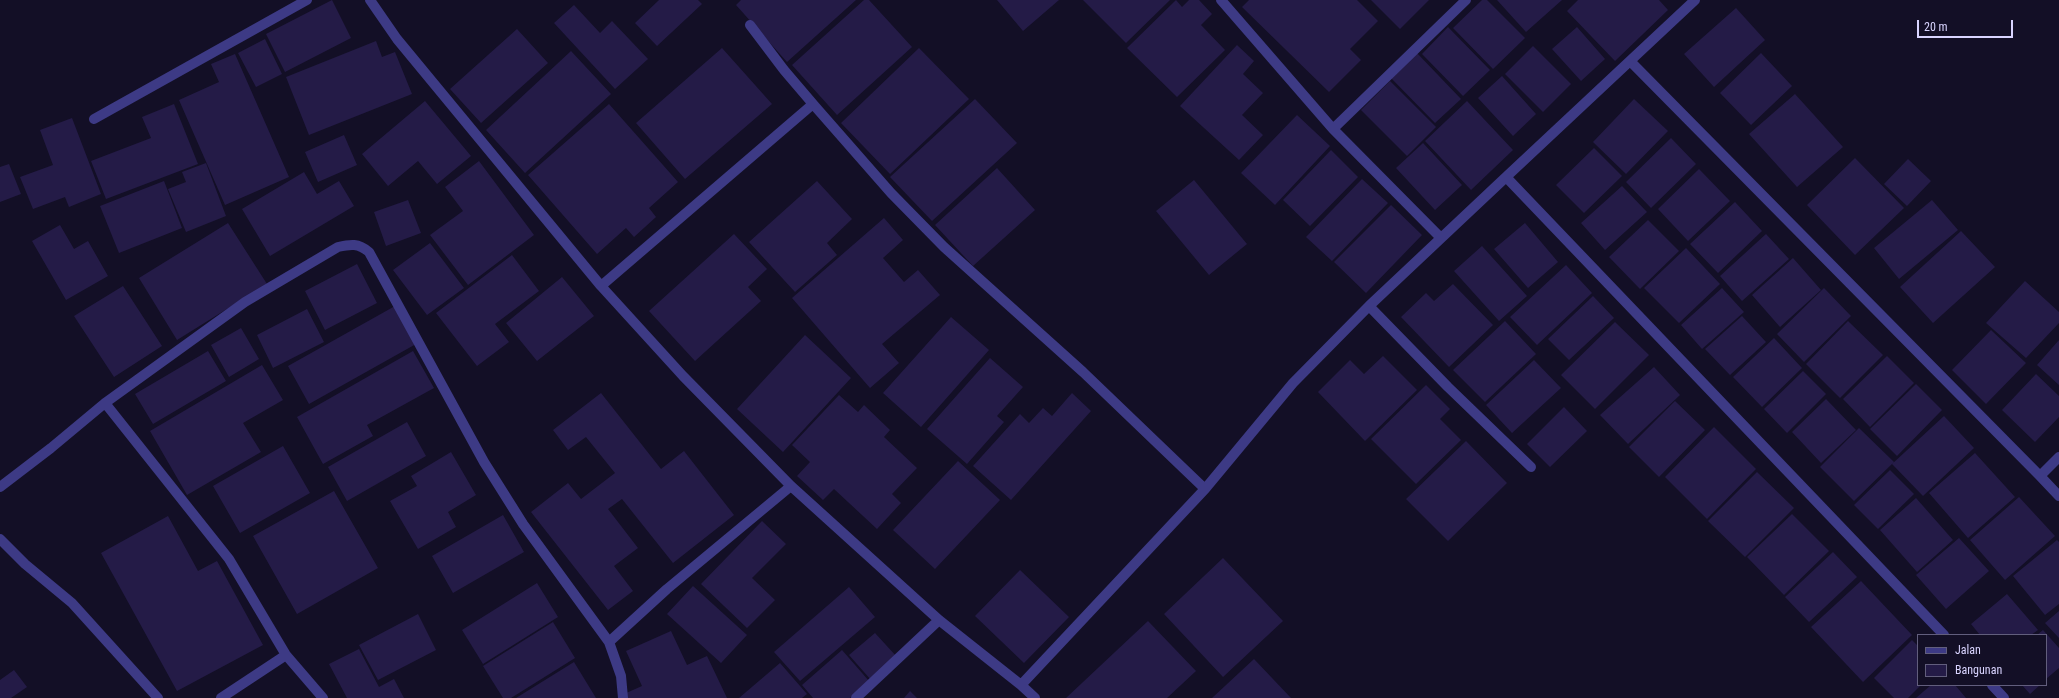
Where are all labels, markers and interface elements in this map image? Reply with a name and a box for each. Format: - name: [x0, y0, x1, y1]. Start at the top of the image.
- scale bar: [1919, 12, 2015, 38]
- text: 20 m: [1924, 20, 1948, 34]
- legend: [1917, 634, 2047, 686]
- text: Jalan: [1955, 643, 1981, 657]
- text: Bangunan: [1955, 663, 2002, 677]

